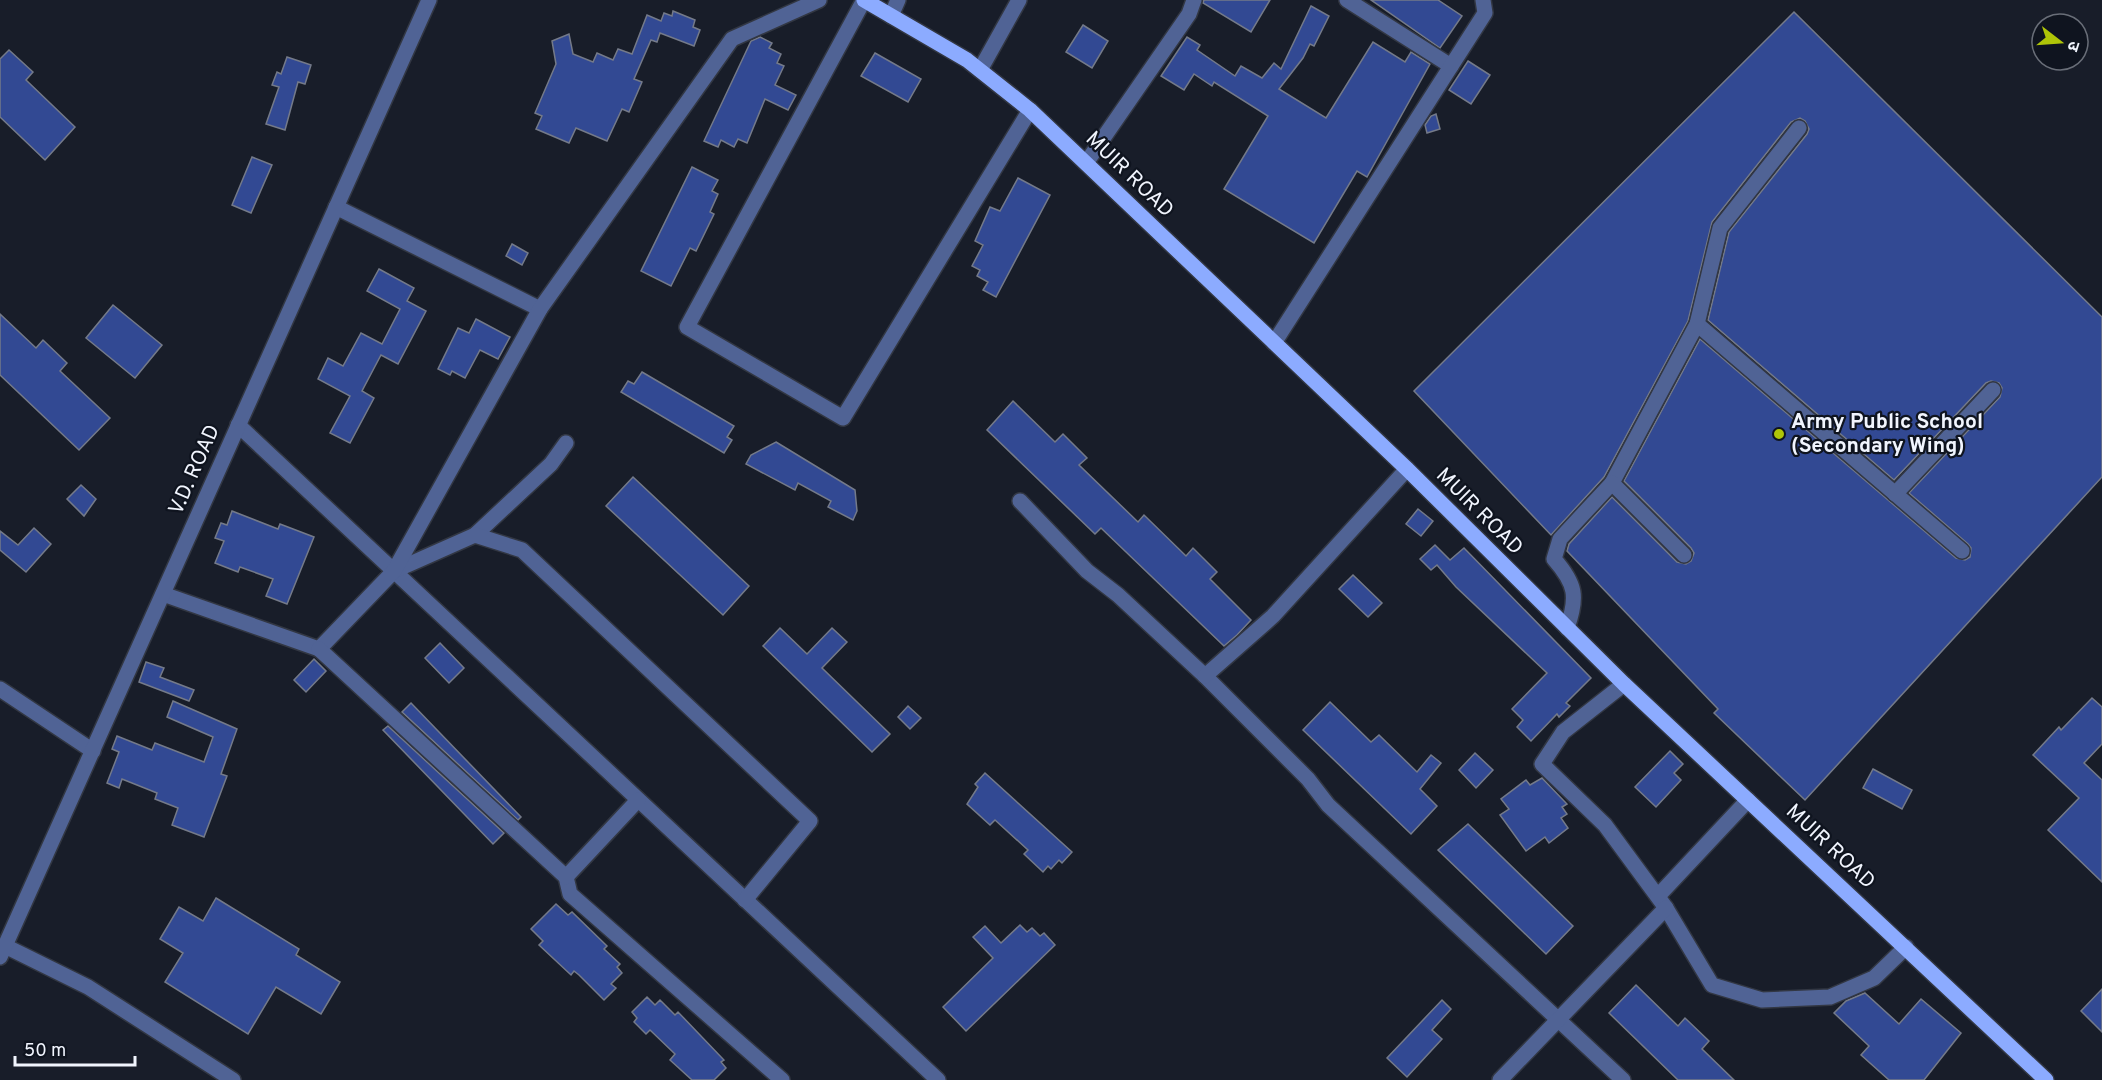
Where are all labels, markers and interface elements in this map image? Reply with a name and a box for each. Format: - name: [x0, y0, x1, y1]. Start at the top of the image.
- north arrow: [2030, 12, 2090, 72]
- text: उ: [2061, 38, 2083, 54]
- street label: MUIR ROAD: [1079, 126, 1179, 224]
- place label: Army Public School (Secondary Wing): [1791, 409, 1983, 460]
- street label: V.D. ROAD: [163, 421, 227, 519]
- marker: Army Public School (Secondary Wing): [1772, 427, 1786, 441]
- street label: MUIR ROAD: [1430, 463, 1528, 561]
- street label: MUIR ROAD: [1780, 799, 1880, 895]
- scale bar: [15, 1029, 135, 1067]
- text: 50 m: [24, 1040, 66, 1063]

